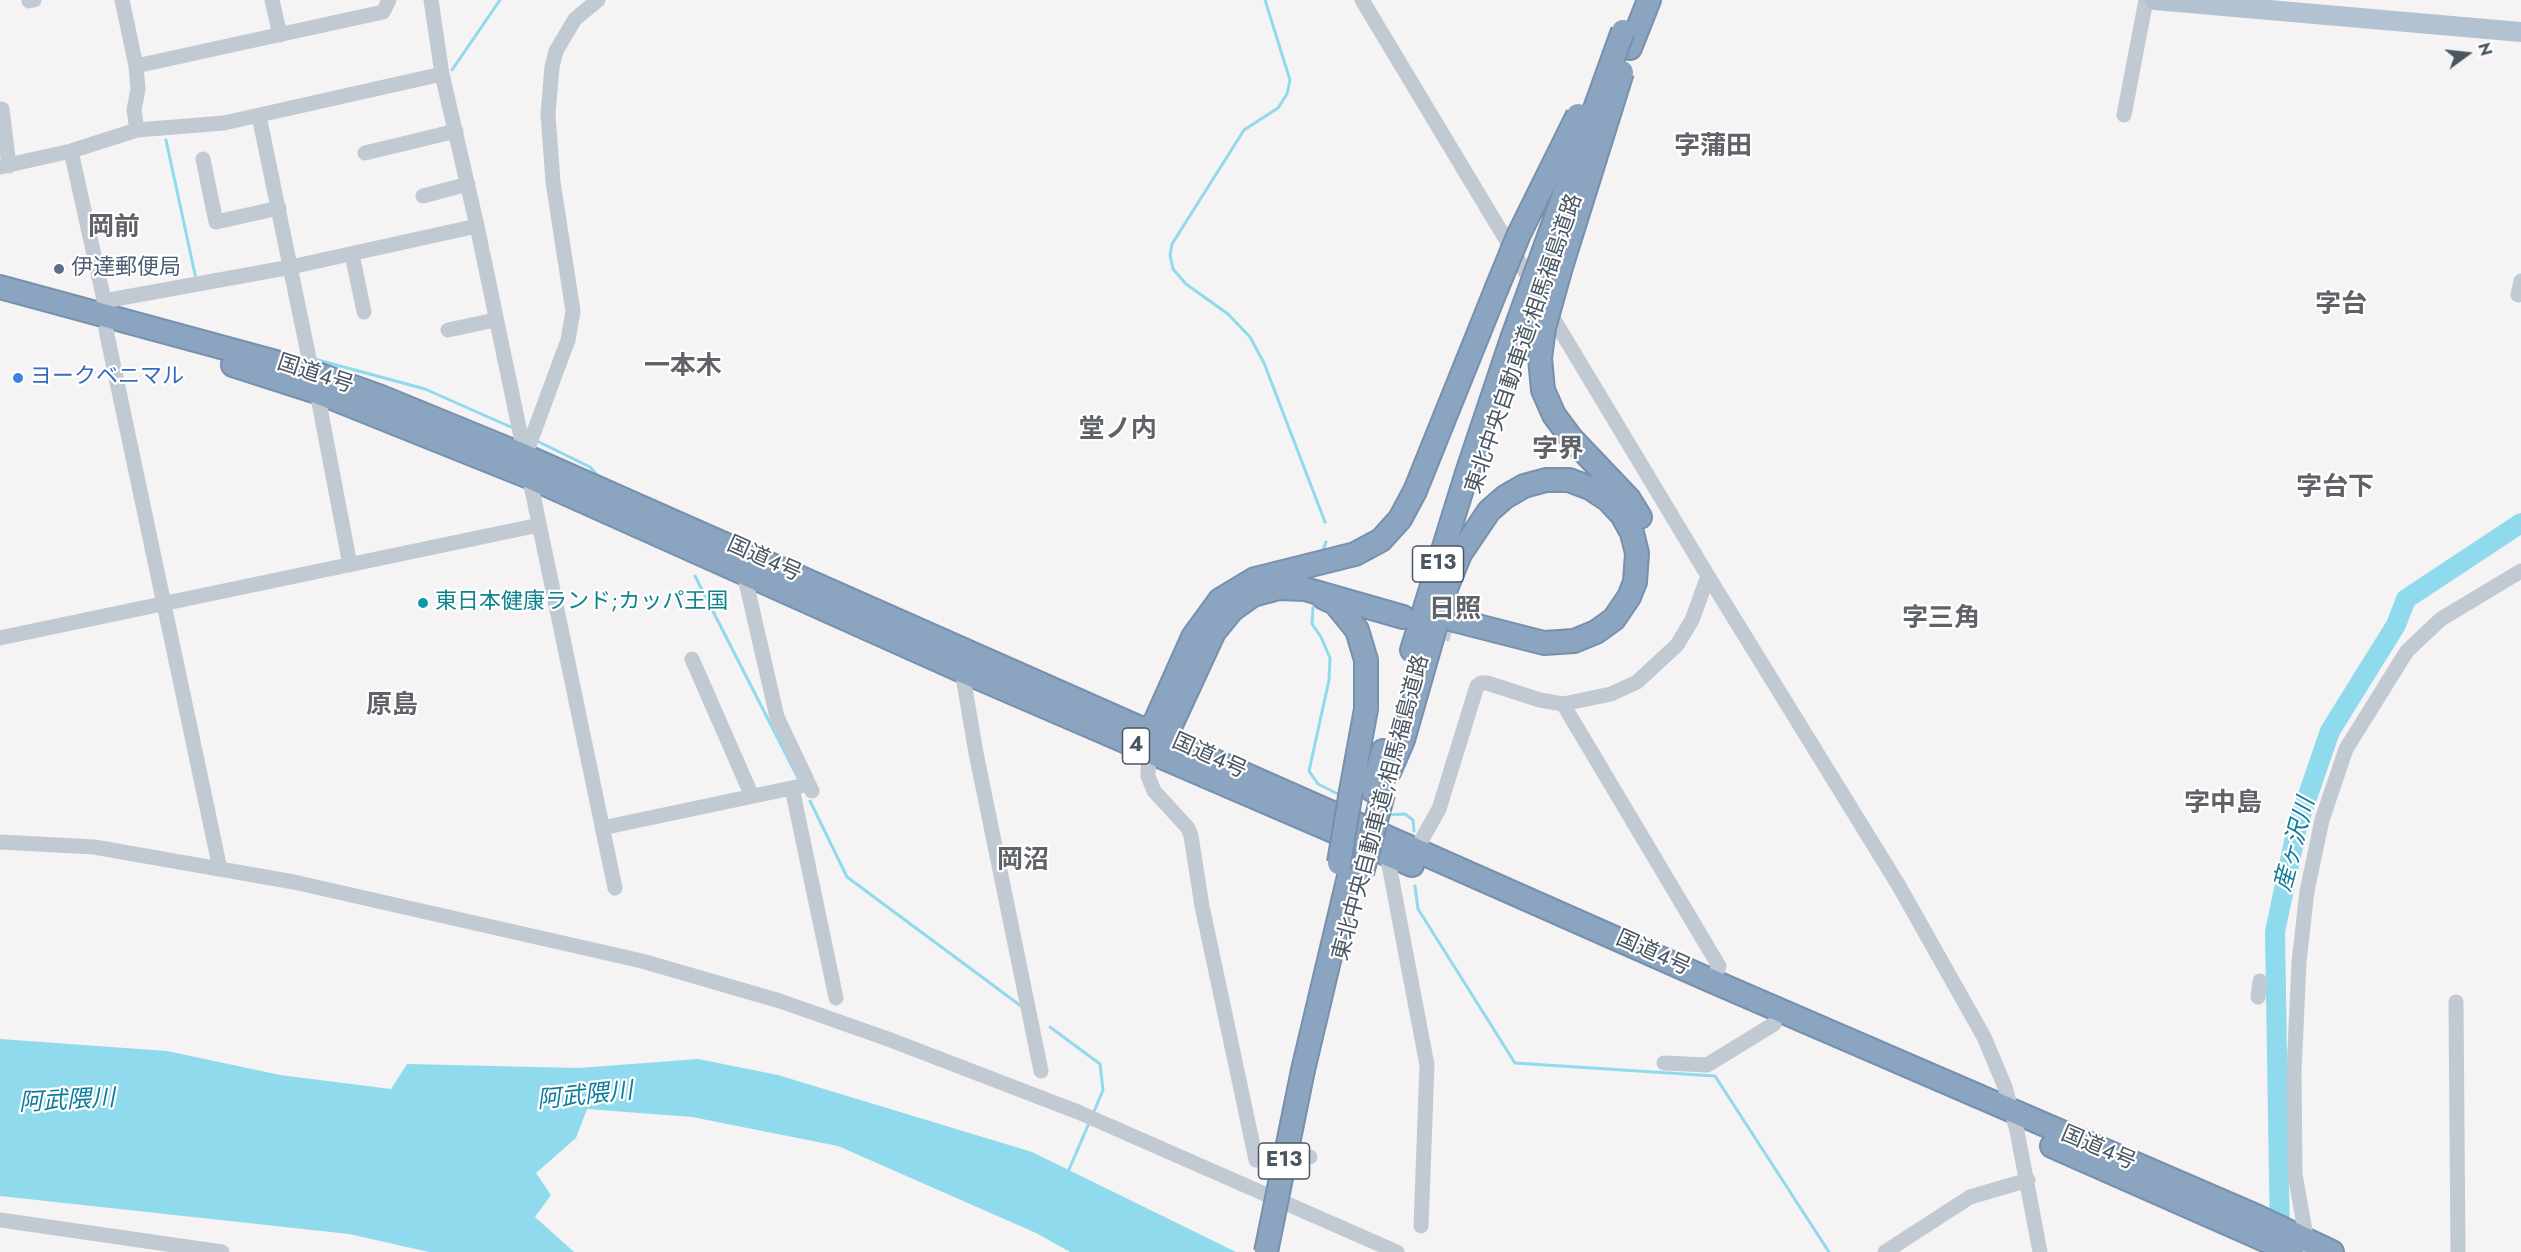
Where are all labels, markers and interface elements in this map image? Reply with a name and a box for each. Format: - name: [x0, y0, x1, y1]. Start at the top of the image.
- north arrow: [2437, 24, 2497, 84]
- text: N: [2472, 40, 2498, 58]
- district label: 字蒲田: [1674, 132, 1752, 164]
- street label: 東北中央自動車道;相馬福島道路: [1461, 191, 1589, 497]
- district label: 岡前: [88, 213, 140, 245]
- place label: 伊達郵便局: [71, 256, 181, 282]
- marker: 伊達郵便局: [52, 262, 66, 276]
- district label: 字台: [2315, 290, 2367, 322]
- street label: 国道4号: [273, 350, 357, 400]
- district label: 一本木: [644, 352, 722, 384]
- place label: ヨークベニマル: [30, 365, 184, 391]
- marker: ヨークベニマル: [11, 371, 25, 385]
- district label: 堂ノ内: [1079, 415, 1157, 447]
- district label: 字界: [1532, 435, 1584, 467]
- district label: 字台下: [2296, 473, 2374, 505]
- street label: 国道4号: [723, 532, 805, 588]
- road number: E13: [1412, 546, 1464, 582]
- place label: 東日本健康ランド;カッパ王国: [435, 590, 728, 616]
- district label: 日照: [1429, 595, 1481, 627]
- marker: 東日本健康ランド;カッパ王国: [416, 596, 430, 610]
- district label: 字三角: [1902, 604, 1980, 636]
- street label: 東北中央自動車道;相馬福島道路: [1328, 652, 1436, 964]
- district label: 原島: [366, 691, 418, 723]
- road number: 4: [1122, 728, 1150, 764]
- street label: 国道4号: [1168, 729, 1250, 785]
- district label: 字中島: [2184, 789, 2262, 821]
- water label: 産ヶ沢川: [2270, 795, 2322, 895]
- district label: 岡沼: [997, 846, 1049, 878]
- street label: 国道4号: [1612, 926, 1694, 982]
- water label: 阿武隈川: [536, 1078, 634, 1116]
- water label: 阿武隈川: [18, 1085, 116, 1119]
- street label: 国道4号: [2057, 1121, 2139, 1177]
- road number: E13: [1258, 1143, 1310, 1179]

